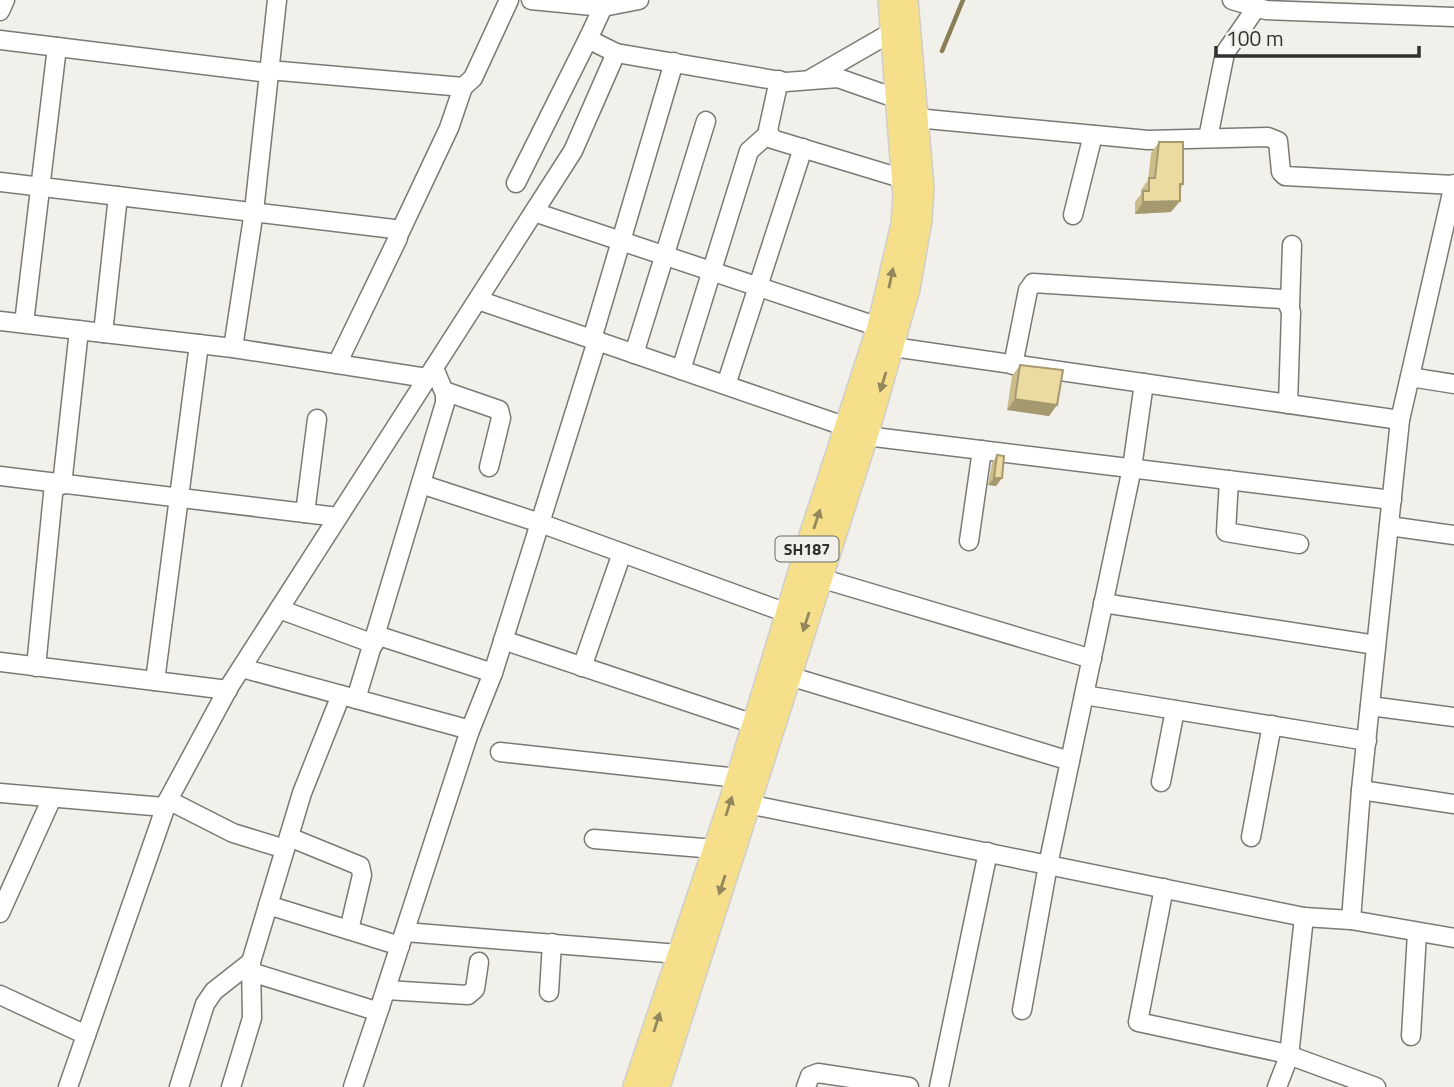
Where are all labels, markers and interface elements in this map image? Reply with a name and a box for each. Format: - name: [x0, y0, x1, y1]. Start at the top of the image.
- scale bar: [1216, 14, 1419, 58]
- text: 100 m: [1226, 22, 1283, 54]
- one-way arrow: [886, 267, 897, 289]
- one-way arrow: [877, 371, 887, 392]
- one-way arrow: [812, 508, 823, 529]
- road number: SH187: [776, 536, 838, 562]
- one-way arrow: [801, 611, 811, 632]
- one-way arrow: [724, 796, 735, 817]
- one-way arrow: [717, 875, 727, 896]
- one-way arrow: [652, 1012, 663, 1033]

